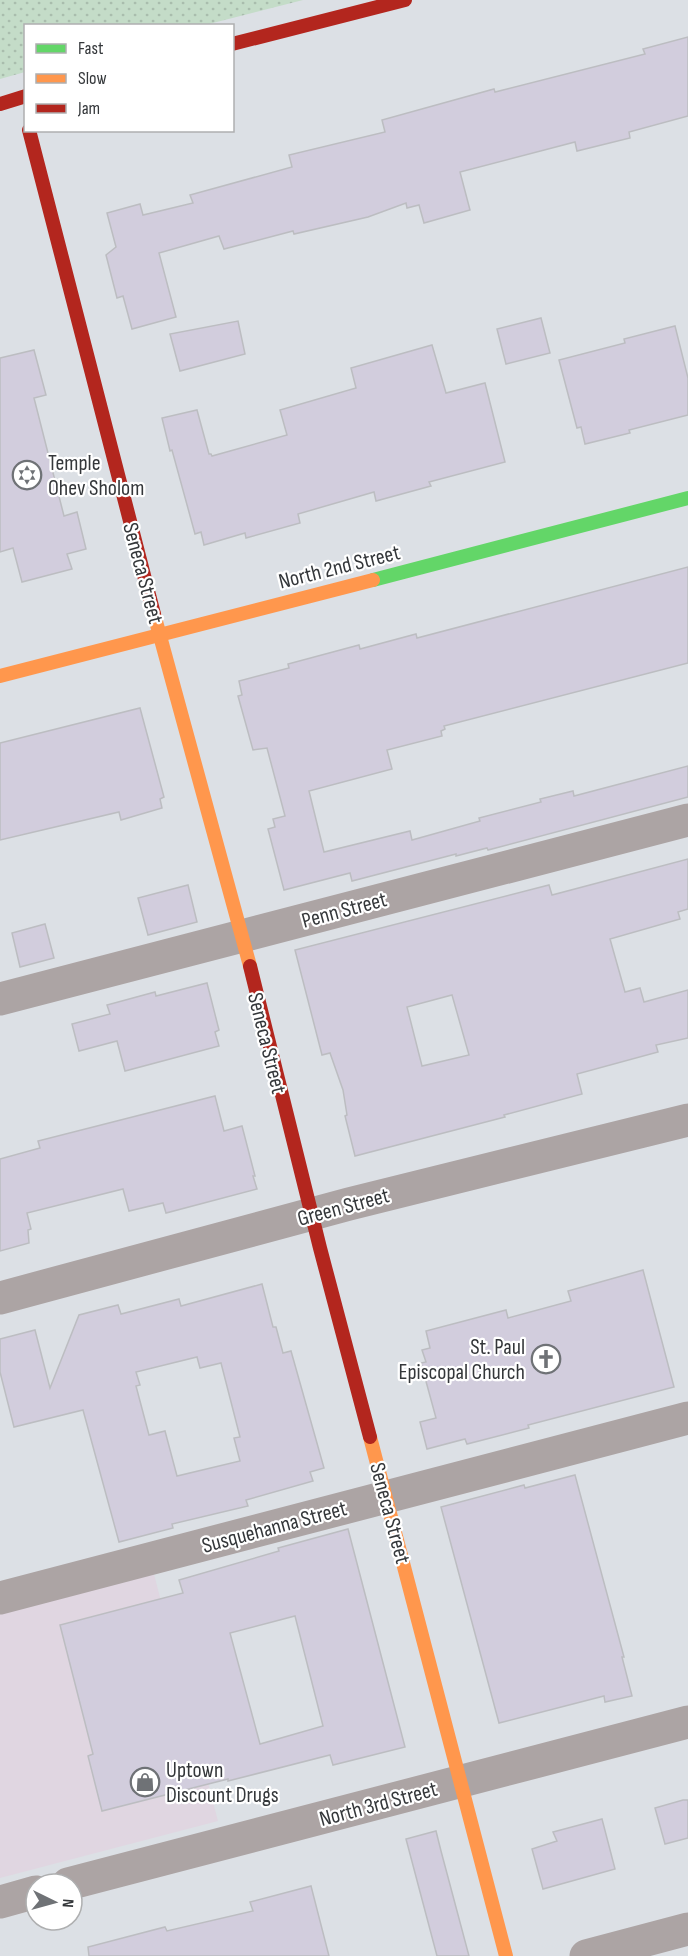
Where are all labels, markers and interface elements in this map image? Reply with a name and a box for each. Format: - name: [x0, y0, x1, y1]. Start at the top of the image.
- legend: [24, 24, 234, 132]
- text: Fast: [78, 38, 104, 59]
- text: Slow: [78, 68, 107, 89]
- text: Jam: [77, 98, 100, 119]
- place label: Temple Ohev Sholom: [48, 450, 144, 502]
- synagogue icon: Temple Ohev Sholom: [11, 459, 43, 491]
- street label: Seneca Street: [116, 520, 169, 627]
- street label: North 2nd Street: [276, 539, 403, 596]
- street label: Penn Street: [299, 886, 390, 935]
- street label: Seneca Street: [241, 990, 292, 1097]
- street label: Green Street: [294, 1182, 393, 1233]
- place label: St. Paul Episcopal Church: [398, 1334, 525, 1386]
- church icon: St. Paul Episcopal Church: [530, 1343, 562, 1375]
- street label: Seneca Street: [363, 1460, 416, 1567]
- street label: Susquehanna Street: [199, 1495, 350, 1560]
- place label: Uptown Discount Drugs: [166, 1757, 279, 1809]
- shop icon: Uptown Discount Drugs: [129, 1766, 161, 1798]
- street label: North 3rd Street: [317, 1776, 441, 1833]
- north arrow: [24, 1872, 84, 1932]
- text: N: [58, 1898, 77, 1908]

